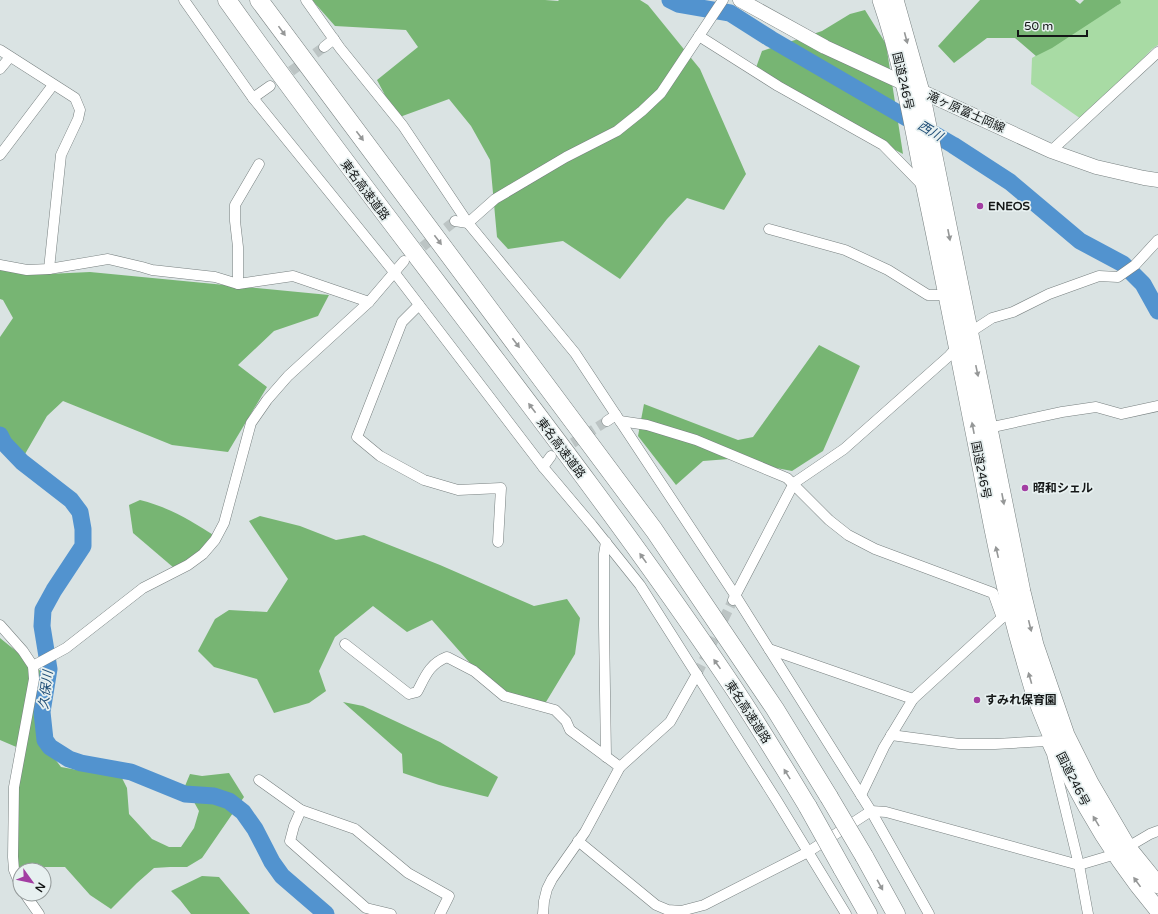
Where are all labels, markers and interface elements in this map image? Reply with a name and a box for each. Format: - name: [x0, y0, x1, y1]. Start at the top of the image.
- scale bar: [1018, 12, 1087, 38]
- text: 50 m: [1024, 19, 1053, 33]
- one-way arrow: [278, 26, 286, 37]
- one-way arrow: [903, 32, 909, 44]
- street label: 国道246号: [890, 51, 916, 111]
- street label: 滝ヶ原富士岡線: [925, 89, 1007, 135]
- water label: 西川: [915, 117, 947, 146]
- one-way arrow: [356, 130, 364, 141]
- street label: 東名高速道路: [338, 157, 392, 223]
- place label: ENEOS: [988, 199, 1031, 213]
- marker: ENEOS: [975, 201, 985, 211]
- one-way arrow: [947, 229, 953, 241]
- one-way arrow: [434, 234, 442, 245]
- one-way arrow: [512, 338, 520, 349]
- one-way arrow: [974, 365, 980, 377]
- one-way arrow: [528, 403, 536, 414]
- street label: 東名高速道路: [534, 415, 588, 481]
- one-way arrow: [970, 421, 976, 434]
- street label: 国道246号: [969, 440, 993, 500]
- place label: 昭和シェル: [1033, 481, 1093, 495]
- marker: 昭和シェル: [1020, 483, 1030, 493]
- one-way arrow: [1000, 492, 1006, 505]
- one-way arrow: [994, 546, 1000, 558]
- one-way arrow: [639, 553, 647, 563]
- one-way arrow: [1027, 620, 1033, 632]
- one-way arrow: [713, 659, 721, 670]
- water label: 久保川: [36, 668, 57, 710]
- one-way arrow: [1027, 672, 1033, 684]
- street label: 東名高速道路: [723, 678, 773, 746]
- place label: すみれ保育園: [985, 693, 1057, 707]
- marker: すみれ保育園: [972, 695, 982, 705]
- street label: 国道246号: [1053, 750, 1093, 808]
- one-way arrow: [784, 768, 791, 780]
- one-way arrow: [1092, 815, 1099, 827]
- north arrow: [12, 862, 52, 902]
- one-way arrow: [1133, 877, 1141, 888]
- one-way arrow: [877, 879, 883, 891]
- text: N: [32, 880, 48, 894]

